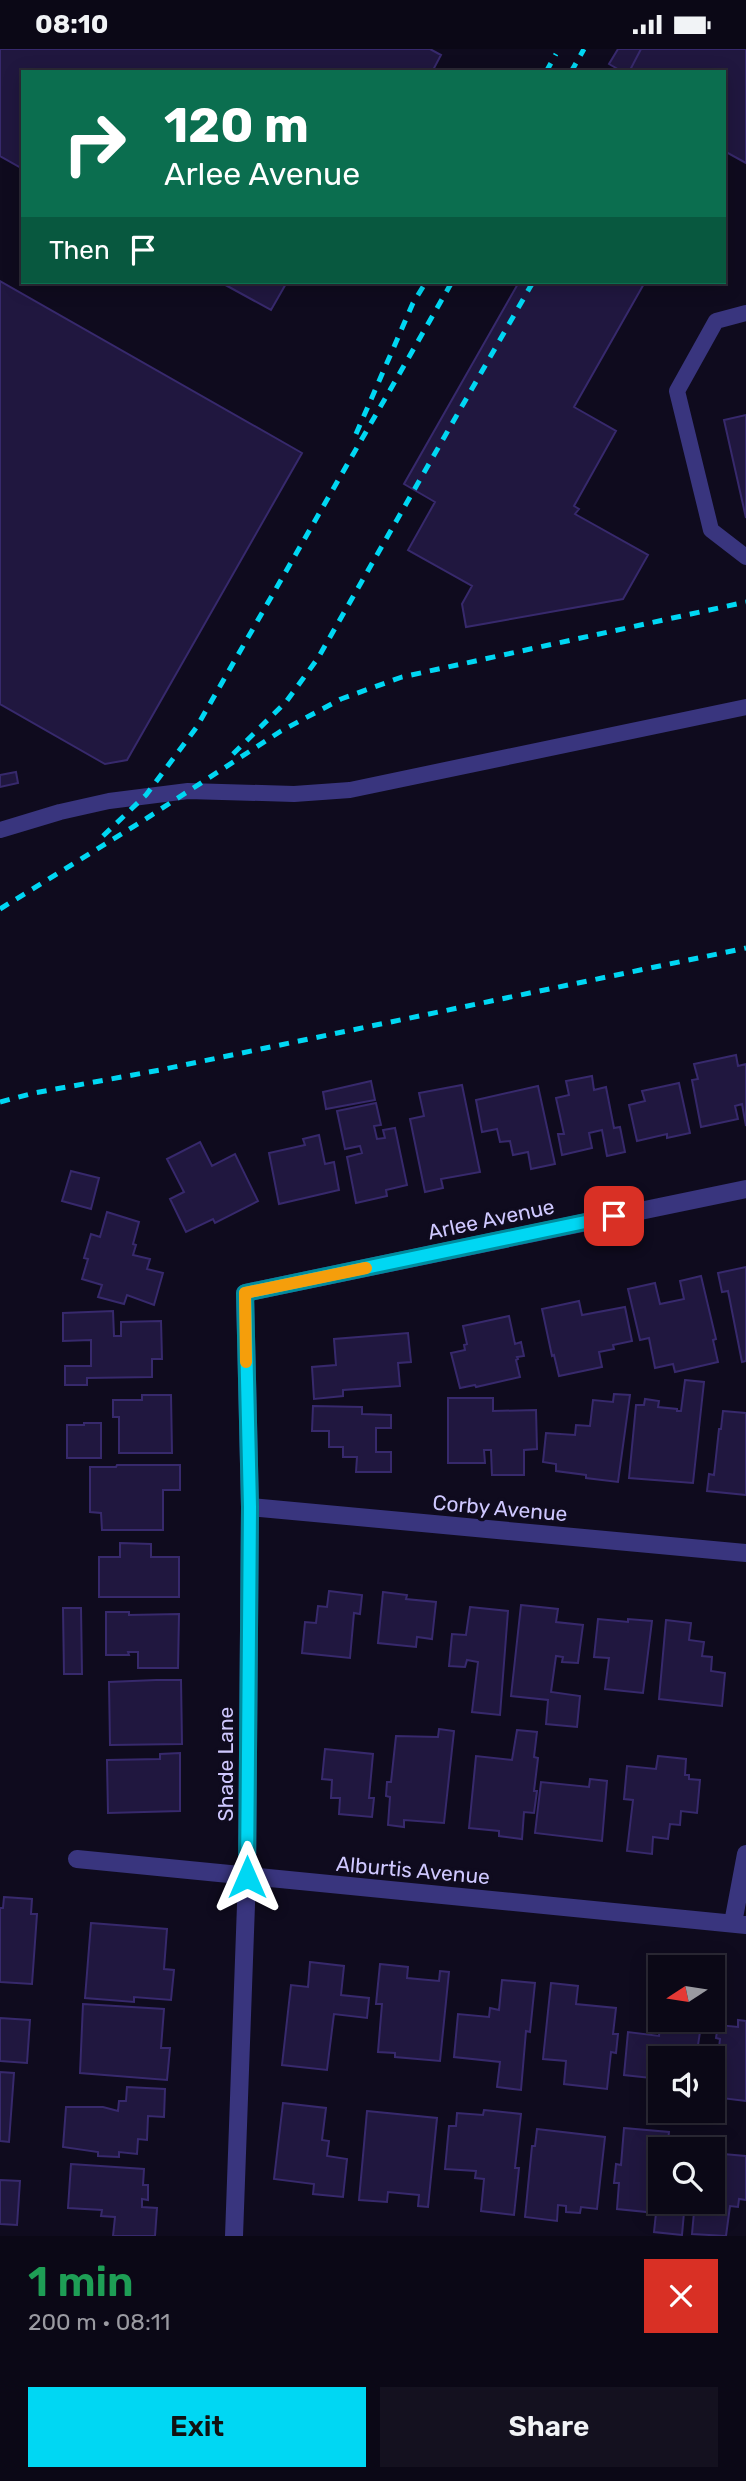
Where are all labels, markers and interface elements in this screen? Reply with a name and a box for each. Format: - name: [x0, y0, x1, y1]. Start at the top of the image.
- text: 08:10: [35, 9, 108, 40]
- text: 120 m: [164, 96, 309, 154]
- icon: right: [49, 98, 140, 189]
- text: Arlee Avenue: [164, 155, 360, 193]
- icon: arrive: [124, 231, 162, 269]
- text: Then: [49, 235, 110, 266]
- pin: [584, 1186, 644, 1246]
- street label: Arlee Avenue: [425, 1193, 557, 1245]
- icon: arrive: [595, 1197, 633, 1235]
- street label: Corby Avenue: [432, 1490, 568, 1526]
- street label: Shade Lane: [213, 1707, 238, 1821]
- position arrow: [210, 1840, 284, 1914]
- street label: Alburtis Avenue: [335, 1851, 491, 1889]
- north arrow: [648, 1955, 724, 2032]
- map controls: [648, 1955, 725, 2214]
- button: sound: [648, 2046, 725, 2123]
- button: search: [648, 2137, 725, 2214]
- text: 1 min: [28, 2257, 134, 2307]
- button: close: [644, 2259, 718, 2333]
- text: 200 m · 08:11: [28, 2308, 170, 2336]
- button: Exit: [28, 2387, 366, 2467]
- button: Share: [380, 2387, 718, 2467]

